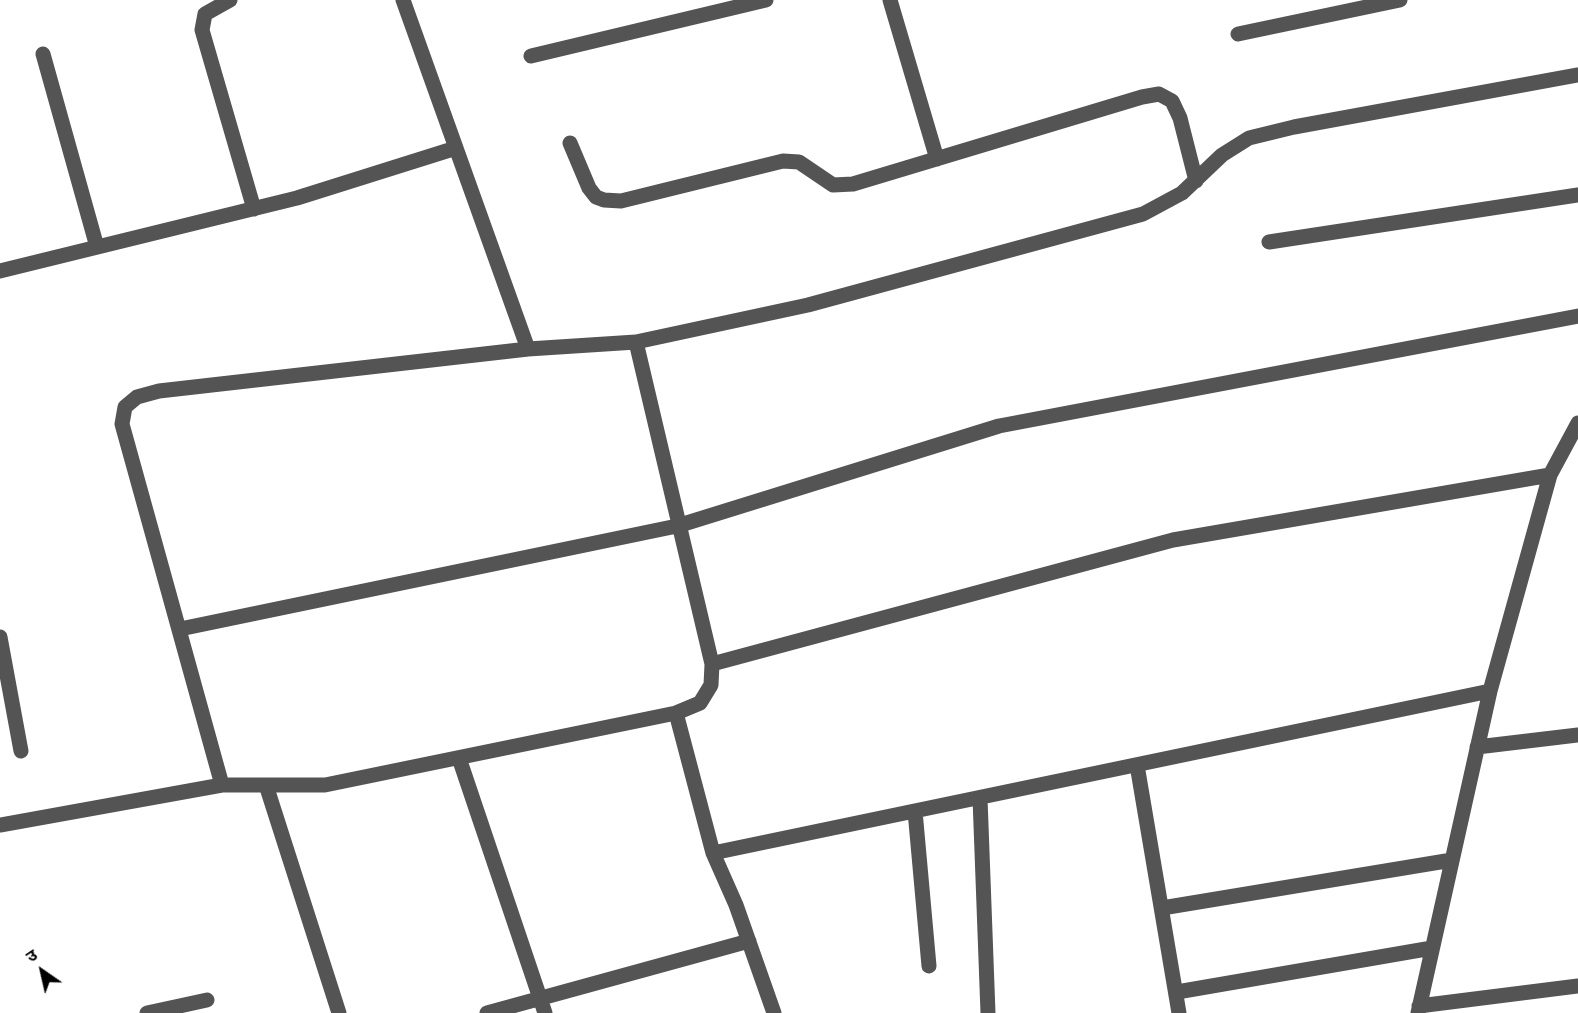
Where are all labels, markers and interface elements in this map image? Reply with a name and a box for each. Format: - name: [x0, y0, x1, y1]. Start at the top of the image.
- north arrow: [12, 941, 72, 1001]
- text: उ: [22, 945, 41, 967]

